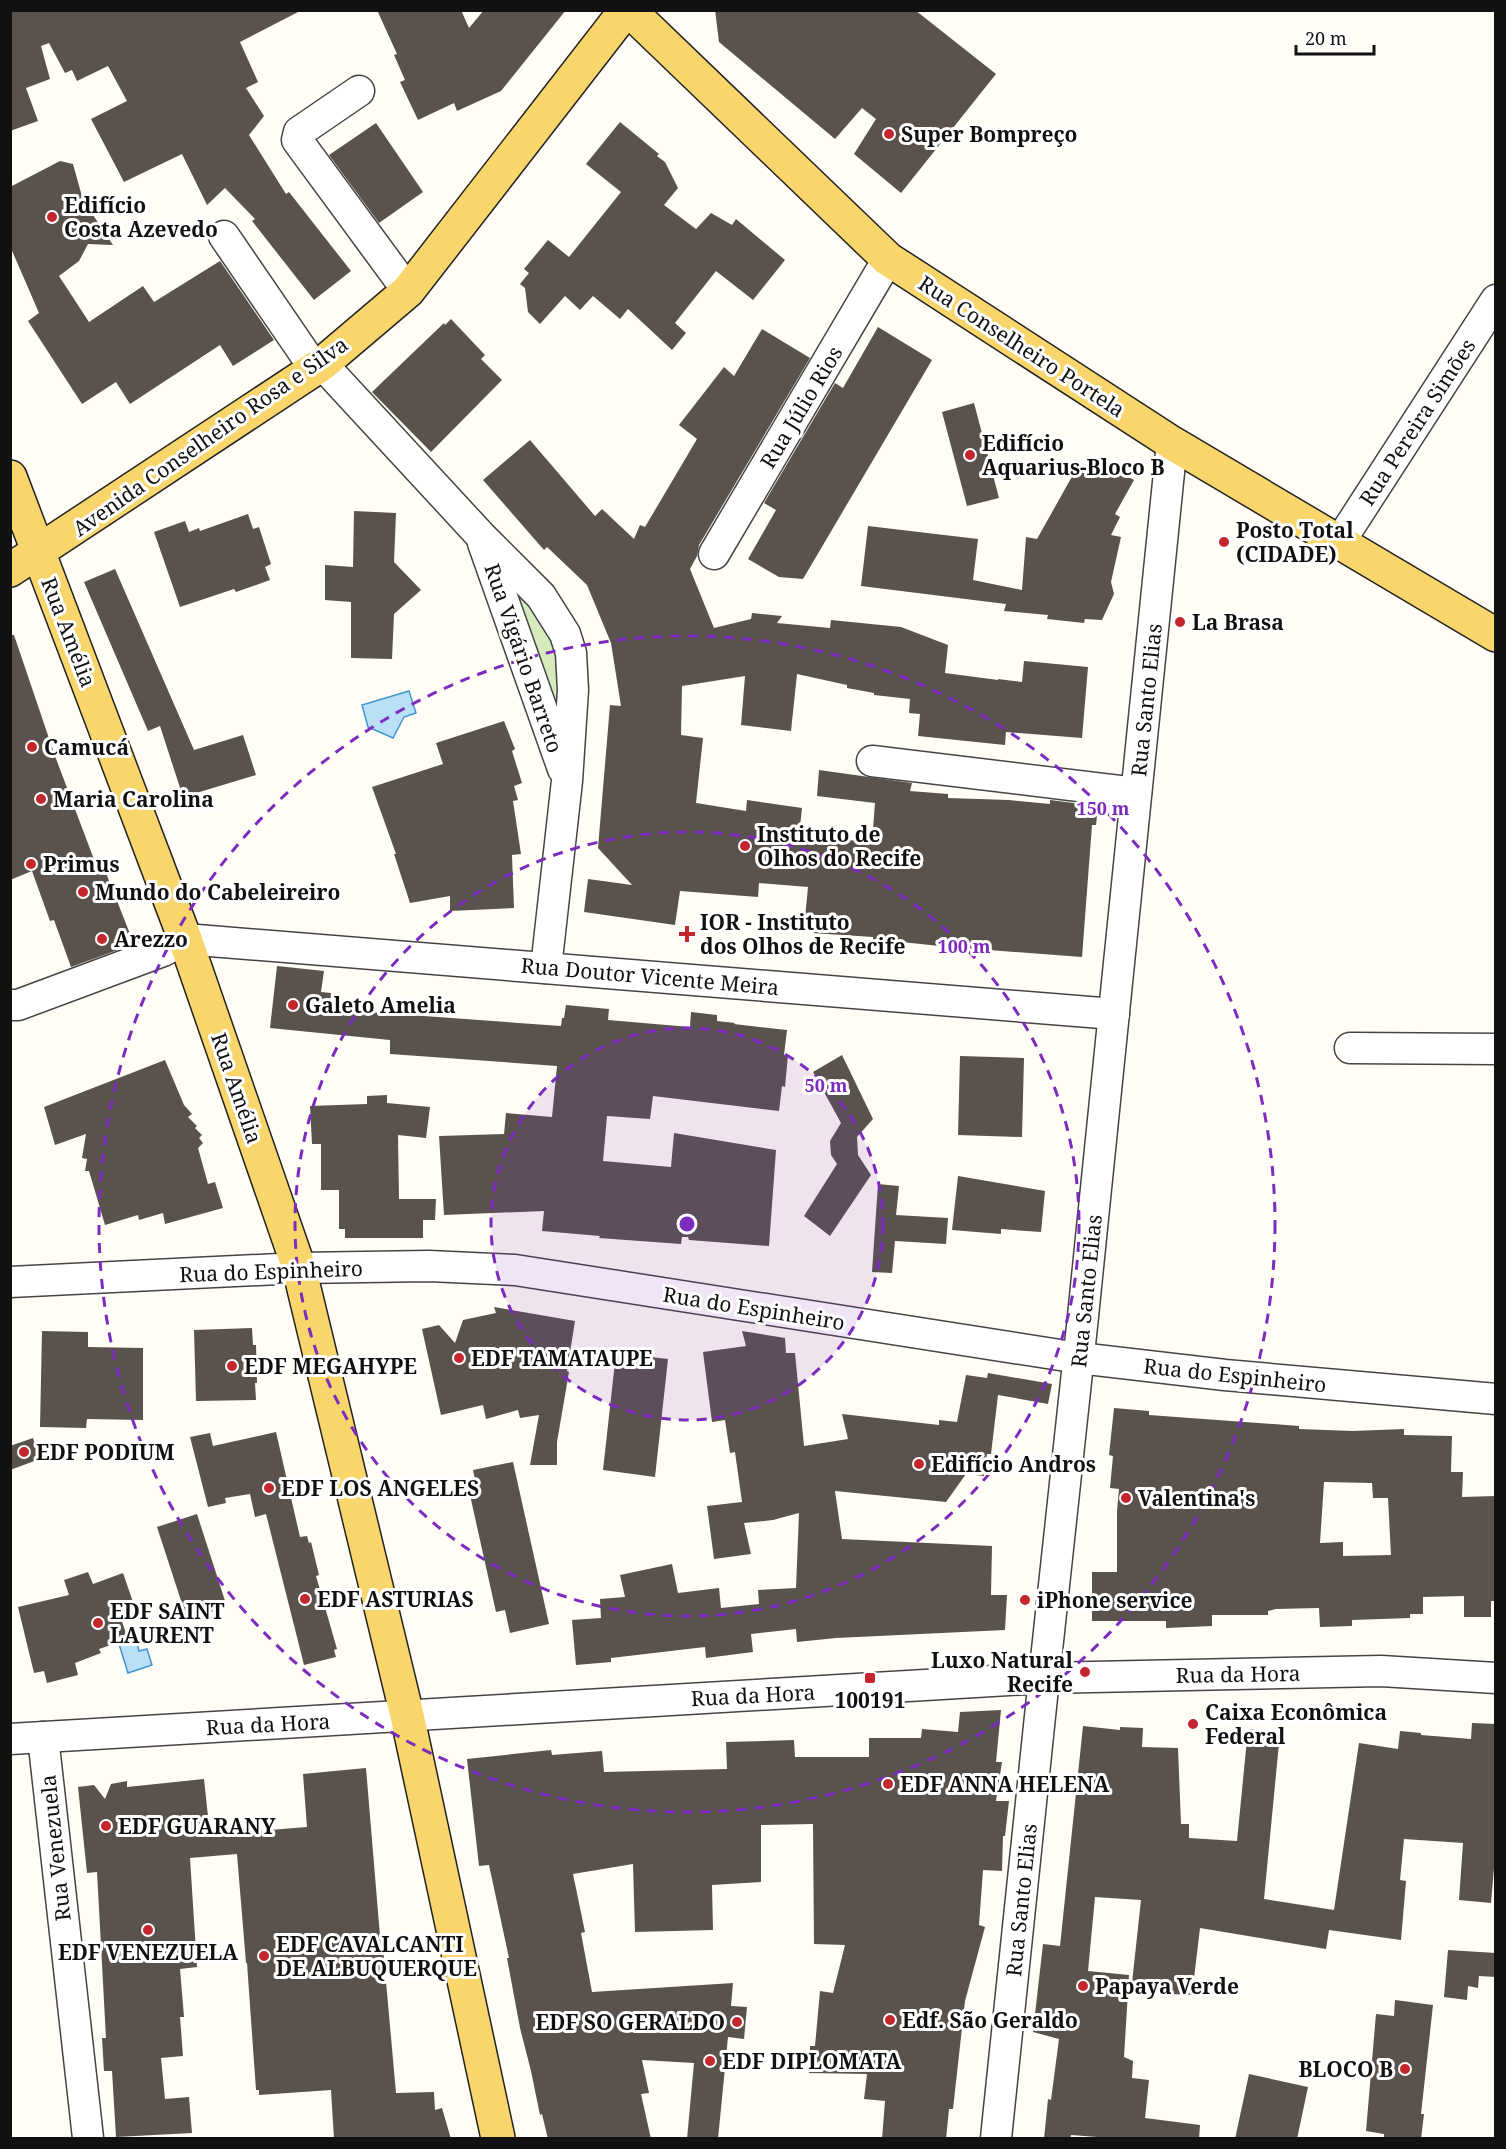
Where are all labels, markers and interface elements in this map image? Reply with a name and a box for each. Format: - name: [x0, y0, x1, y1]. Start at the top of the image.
- scale bar: [1296, 18, 1374, 56]
- text: 20 m: [1305, 26, 1347, 50]
- place label: Super Bompreço: [901, 120, 1077, 148]
- marker: Super Bompreço: [882, 127, 896, 141]
- place label: Edifício Costa Azevedo: [64, 191, 218, 243]
- marker: Edifício Costa Azevedo: [45, 210, 59, 224]
- street label: Rua Conselheiro Portela: [913, 269, 1131, 423]
- street label: Avenida Conselheiro Rosa e Silva: [67, 330, 353, 542]
- street label: Rua Pereira Simões: [1353, 333, 1481, 511]
- street label: Rua Júlio Rios: [753, 341, 849, 473]
- place label: Edifício Aquarius-Bloco B: [982, 429, 1165, 481]
- marker: Edifício Aquarius-Bloco B: [963, 448, 977, 462]
- place label: Posto Total (CIDADE): [1236, 516, 1354, 568]
- marker: Posto Total (CIDADE): [1217, 535, 1231, 549]
- street label: Rua Vigário Barreto: [478, 560, 570, 756]
- street label: Rua Amélia: [35, 573, 103, 691]
- place label: La Brasa: [1192, 608, 1284, 636]
- marker: La Brasa: [1173, 615, 1187, 629]
- street label: Rua Santo Elias: [1124, 622, 1168, 778]
- place label: Camucá: [44, 733, 129, 761]
- marker: Camucá: [25, 740, 39, 754]
- place label: Maria Carolina: [53, 785, 214, 813]
- marker: Maria Carolina: [34, 792, 48, 806]
- text: 150 m: [1077, 796, 1130, 820]
- place label: Instituto de Olhos do Recife: [757, 820, 921, 872]
- marker: Instituto de Olhos do Recife: [738, 839, 752, 853]
- place label: Primus: [43, 850, 120, 878]
- marker: Primus: [24, 857, 38, 871]
- place label: Mundo do Cabeleireiro: [95, 878, 340, 906]
- marker: Mundo do Cabeleireiro: [76, 885, 90, 899]
- place label: IOR - Instituto dos Olhos de Recife: [700, 908, 906, 960]
- place label: Arezzo: [114, 925, 188, 953]
- marker: IOR - Instituto dos Olhos de Recife: [678, 925, 696, 943]
- marker: Arezzo: [95, 932, 109, 946]
- text: 100 m: [938, 934, 991, 958]
- street label: Rua Doutor Vicente Meira: [520, 951, 780, 1001]
- place label: Galeto Amelia: [305, 991, 456, 1019]
- marker: Galeto Amelia: [286, 998, 300, 1012]
- street label: Rua Amélia: [205, 1029, 269, 1147]
- text: 50 m: [805, 1073, 848, 1097]
- street label: Rua Santo Elias: [1064, 1213, 1108, 1369]
- centre of rings: [677, 1214, 697, 1234]
- street label: Rua do Espinheiro: [179, 1254, 363, 1288]
- street label: Rua do Espinheiro: [661, 1280, 847, 1336]
- place label: EDF TAMATAUPE: [471, 1344, 653, 1372]
- marker: EDF TAMATAUPE: [452, 1351, 466, 1365]
- street label: Rua do Espinheiro: [1142, 1351, 1328, 1399]
- place label: EDF MEGAHYPE: [244, 1352, 417, 1380]
- marker: EDF MEGAHYPE: [225, 1359, 239, 1373]
- place label: EDF PODIUM: [36, 1438, 174, 1466]
- marker: EDF PODIUM: [17, 1445, 31, 1459]
- place label: Edifício Andros: [931, 1450, 1096, 1478]
- marker: Edifício Andros: [912, 1457, 926, 1471]
- place label: EDF LOS ANGELES: [281, 1474, 479, 1502]
- marker: EDF LOS ANGELES: [262, 1481, 276, 1495]
- place label: Valentina's: [1138, 1484, 1255, 1512]
- marker: Valentina's: [1119, 1491, 1133, 1505]
- place label: EDF ASTURIAS: [317, 1585, 474, 1613]
- place label: iPhone service: [1037, 1586, 1192, 1614]
- marker: EDF ASTURIAS: [298, 1592, 312, 1606]
- marker: iPhone service: [1018, 1593, 1032, 1607]
- place label: EDF SAINT LAURENT: [110, 1597, 225, 1649]
- marker: EDF SAINT LAURENT: [91, 1616, 105, 1630]
- place label: Luxo Natural Recife: [931, 1646, 1074, 1698]
- street label: Rua da Hora: [1175, 1659, 1301, 1689]
- marker: Luxo Natural Recife: [1078, 1665, 1092, 1679]
- marker: 100191: [863, 1671, 877, 1685]
- street label: Rua da Hora: [690, 1678, 816, 1712]
- place label: 100191: [834, 1686, 906, 1714]
- place label: Caixa Econômica Federal: [1205, 1698, 1387, 1750]
- street label: Rua da Hora: [205, 1707, 331, 1741]
- marker: Caixa Econômica Federal: [1186, 1717, 1200, 1731]
- place label: EDF ANNA HELENA: [900, 1770, 1109, 1798]
- street label: Rua Venezuela: [33, 1773, 77, 1923]
- marker: EDF ANNA HELENA: [881, 1777, 895, 1791]
- place label: EDF GUARANY: [118, 1812, 276, 1840]
- marker: EDF GUARANY: [99, 1819, 113, 1833]
- street label: Rua Santo Elias: [999, 1822, 1043, 1978]
- marker: EDF VENEZUELA: [141, 1923, 155, 1937]
- place label: EDF CAVALCANTI DE ALBUQUERQUE: [276, 1930, 477, 1982]
- place label: EDF VENEZUELA: [58, 1938, 238, 1966]
- marker: EDF CAVALCANTI DE ALBUQUERQUE: [257, 1949, 271, 1963]
- place label: Papaya Verde: [1095, 1972, 1239, 2000]
- marker: Papaya Verde: [1076, 1979, 1090, 1993]
- place label: Edf. São Geraldo: [902, 2006, 1078, 2034]
- place label: EDF SO GERALDO: [536, 2008, 725, 2036]
- marker: Edf. São Geraldo: [883, 2013, 897, 2027]
- marker: EDF SO GERALDO: [730, 2015, 744, 2029]
- place label: EDF DIPLOMATA: [722, 2047, 902, 2075]
- marker: EDF DIPLOMATA: [703, 2054, 717, 2068]
- place label: BLOCO B: [1298, 2055, 1393, 2083]
- marker: BLOCO B: [1398, 2062, 1412, 2076]

